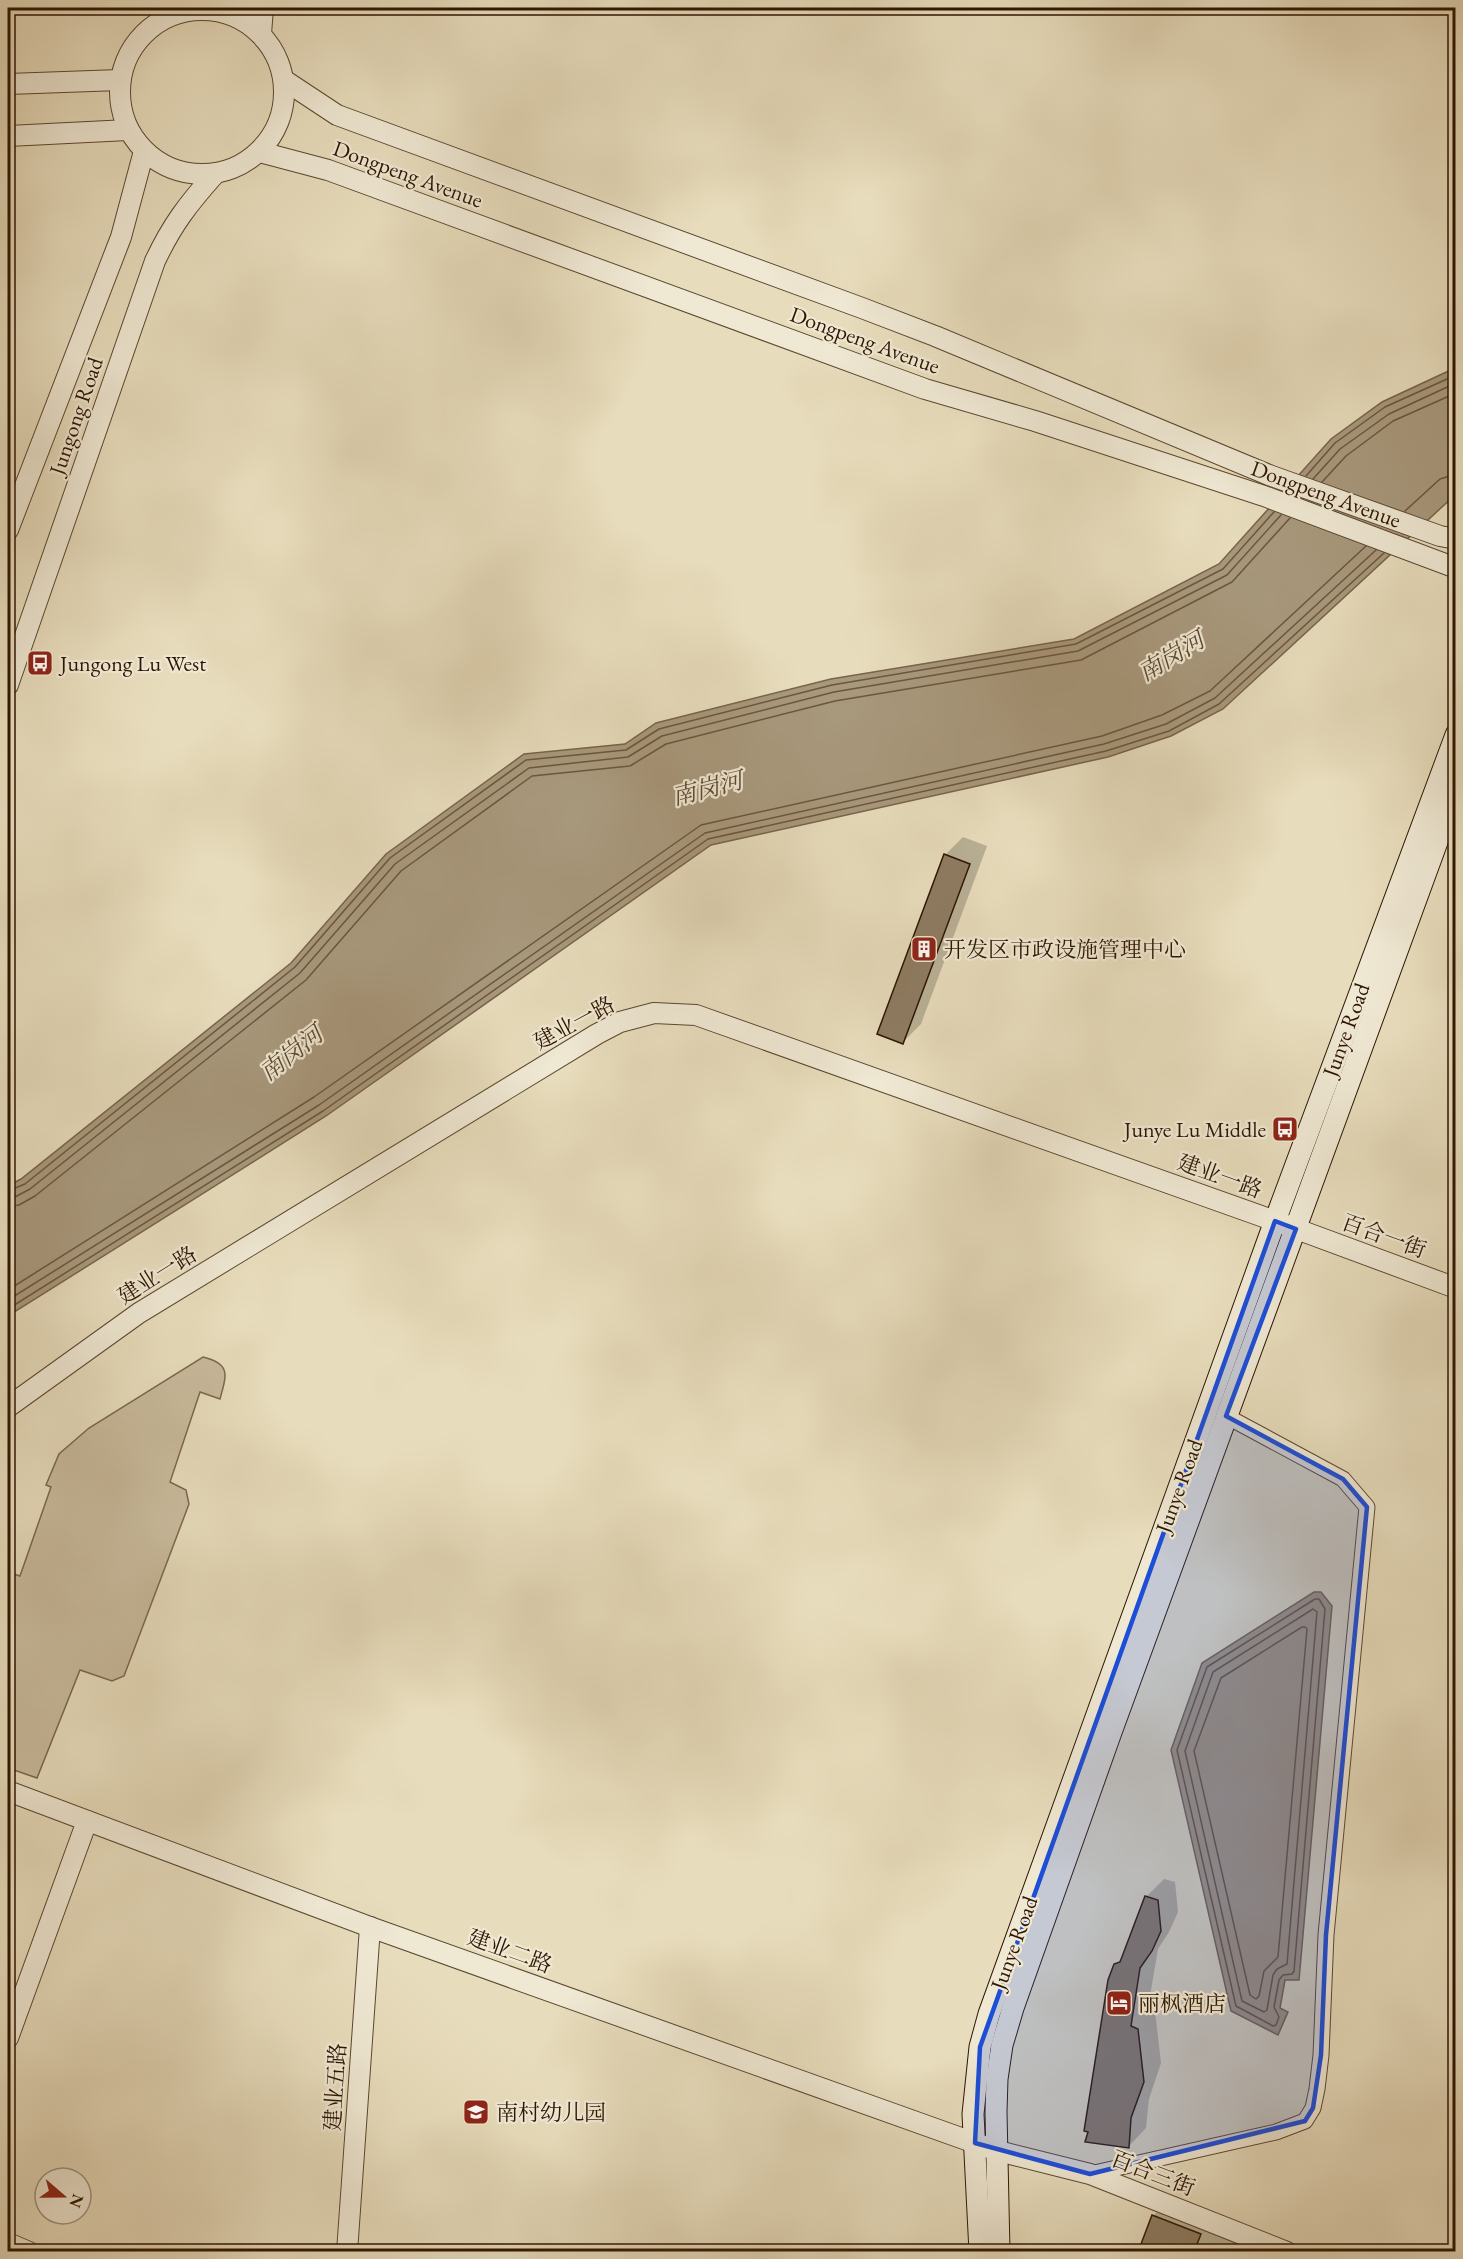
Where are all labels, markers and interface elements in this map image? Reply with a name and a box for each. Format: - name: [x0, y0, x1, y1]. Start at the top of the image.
- street label: Dongpeng Avenue: [329, 133, 487, 215]
- street label: Dongpeng Avenue: [786, 299, 944, 381]
- street label: Jungong Road: [42, 352, 110, 481]
- street label: Dongpeng Avenue: [1247, 453, 1405, 535]
- water label: 南岗河: [1132, 622, 1213, 688]
- bus stop icon: Jungong Lu West: [25, 648, 55, 678]
- place label: Jungong Lu West: [58, 649, 206, 678]
- water label: 南岗河: [668, 763, 750, 812]
- building icon: 开发区市政设施管理中心: [909, 934, 939, 964]
- place label: 开发区市政设施管理中心: [944, 935, 1186, 964]
- street label: Junye Road: [1315, 978, 1377, 1083]
- street label: 建业一路: [528, 990, 620, 1056]
- water label: 南岗河: [253, 1016, 332, 1087]
- bus stop icon: Junye Lu Middle: [1270, 1114, 1300, 1144]
- place label: Junye Lu Middle: [1122, 1115, 1266, 1144]
- street label: 建业一路: [1174, 1147, 1266, 1205]
- street label: 百合一街: [1338, 1207, 1430, 1265]
- street label: 建业一路: [112, 1239, 202, 1311]
- street label: Junye Road: [1148, 1434, 1210, 1539]
- street label: Junye Road: [983, 1891, 1045, 1996]
- street label: 建业二路: [464, 1922, 556, 1980]
- hotel icon: 丽枫酒店: [1104, 1988, 1134, 2018]
- place label: 丽枫酒店: [1138, 1989, 1226, 2018]
- street label: 建业五路: [317, 2042, 353, 2132]
- school or university icon: 南村幼儿园: [461, 2097, 491, 2127]
- place label: 南村幼儿园: [496, 2098, 606, 2127]
- street label: 百合三街: [1107, 2144, 1199, 2202]
- north arrow: [33, 2166, 93, 2226]
- text: N: [65, 2191, 89, 2211]

